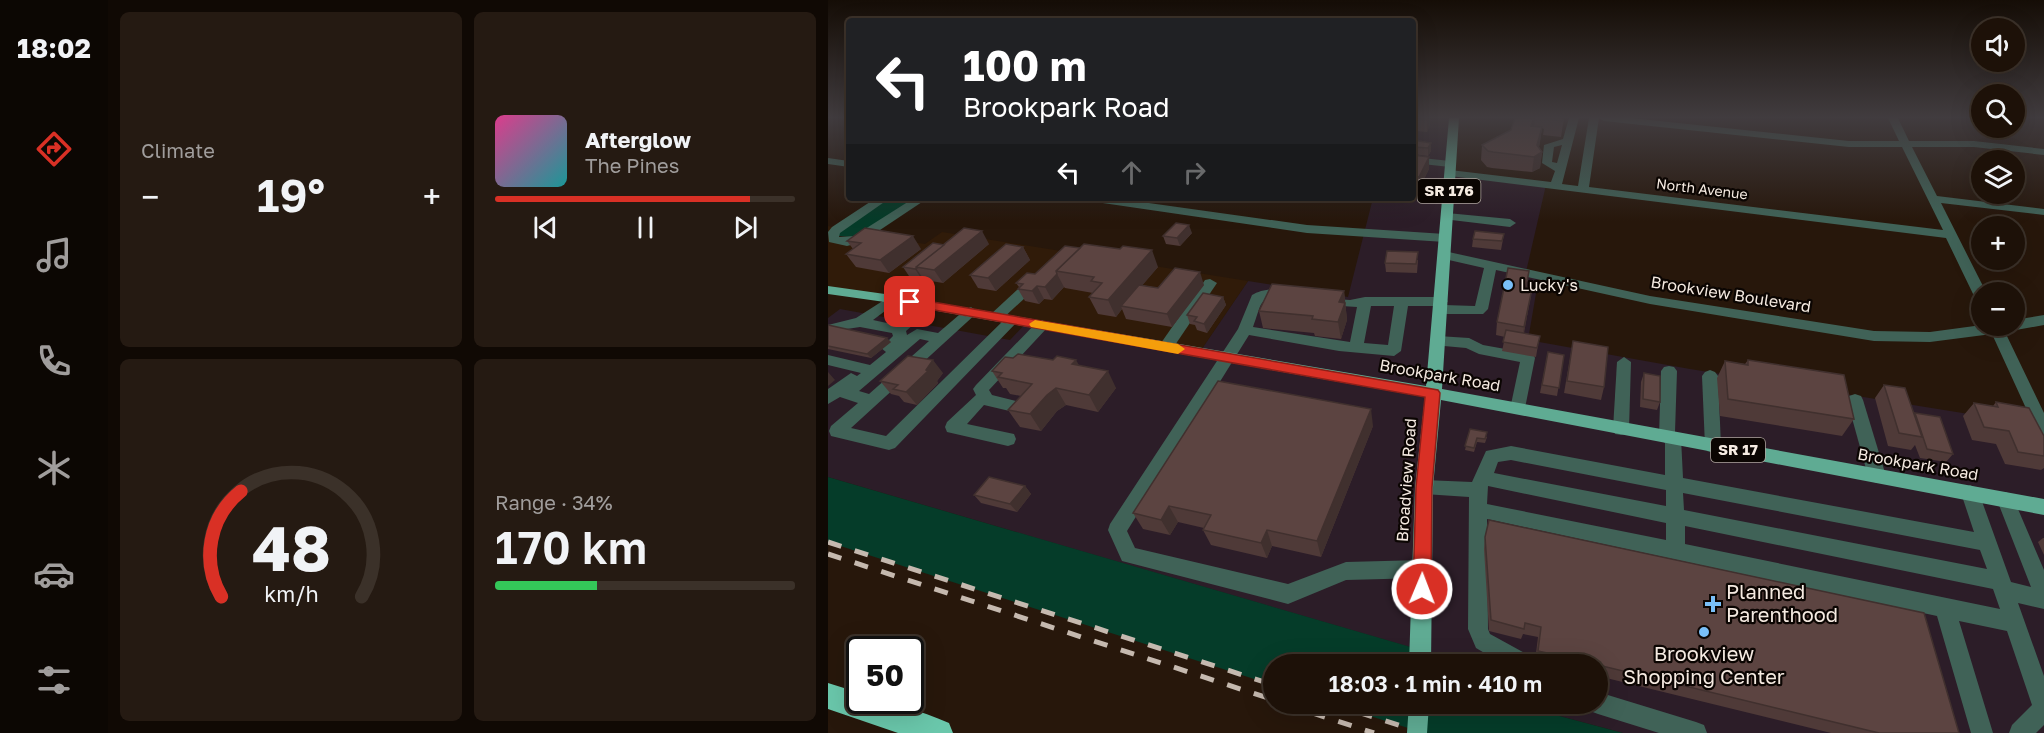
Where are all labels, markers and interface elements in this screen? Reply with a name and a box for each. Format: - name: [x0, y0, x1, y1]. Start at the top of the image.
- map controls: [1971, 18, 2025, 336]
- button: sound: [1971, 18, 2025, 72]
- text: 18:02: [17, 32, 91, 64]
- text: 100 m: [963, 40, 1086, 90]
- icon: left: [864, 42, 942, 120]
- button: search: [1971, 84, 2025, 138]
- text: Brookpark Road: [963, 91, 1170, 123]
- text: Afterglow: [585, 126, 691, 153]
- icon: directions: [33, 128, 75, 170]
- text: Climate: [141, 138, 215, 162]
- button: layers: [1971, 150, 2025, 204]
- text: The Pines: [585, 153, 679, 177]
- icon: left: [1052, 156, 1085, 189]
- icon: ahead: [1115, 156, 1148, 189]
- icon: right: [1178, 156, 1211, 189]
- text: 19°: [257, 168, 325, 222]
- street label: North Avenue: [1655, 174, 1749, 203]
- text: −: [141, 177, 159, 216]
- text: +: [423, 177, 441, 216]
- road number: SR 176: [1418, 179, 1480, 203]
- icon: previous: [529, 211, 562, 244]
- icon: pause: [629, 211, 662, 244]
- icon: next: [729, 211, 762, 244]
- button: +: [1971, 216, 2025, 270]
- icon: music: [33, 234, 75, 276]
- street label: Brookview Boulevard: [1649, 271, 1813, 317]
- place label: Lucky's: [1520, 275, 1578, 295]
- pin: [884, 276, 935, 327]
- marker: Lucky's: [1501, 278, 1515, 292]
- button: −: [1971, 282, 2025, 336]
- icon: arrive: [893, 285, 926, 318]
- icon: phone: [33, 340, 75, 382]
- street label: Brookpark Road: [1378, 355, 1502, 395]
- street label: Broadview Road: [1392, 418, 1420, 542]
- road number: SR 17: [1711, 438, 1765, 462]
- street label: Brookpark Road: [1856, 444, 1980, 484]
- icon: climate: [33, 447, 75, 489]
- text: Range · 34%: [495, 490, 613, 514]
- text: 48: [252, 510, 330, 585]
- text: 170 km: [495, 520, 647, 574]
- icon: car: [33, 553, 75, 595]
- position arrow: [1390, 557, 1454, 621]
- place label: Planned Parenthood: [1726, 579, 1838, 626]
- text: km/h: [264, 581, 318, 607]
- marker: Planned Parenthood: [1704, 595, 1722, 613]
- marker: Brookview Shopping Center: [1697, 625, 1711, 639]
- speed limit sign: 50: [846, 636, 924, 714]
- place label: Brookview Shopping Center: [1623, 641, 1785, 688]
- icon: filters: [33, 659, 75, 701]
- text: 18:03 · 1 min · 410 m: [1329, 670, 1542, 697]

